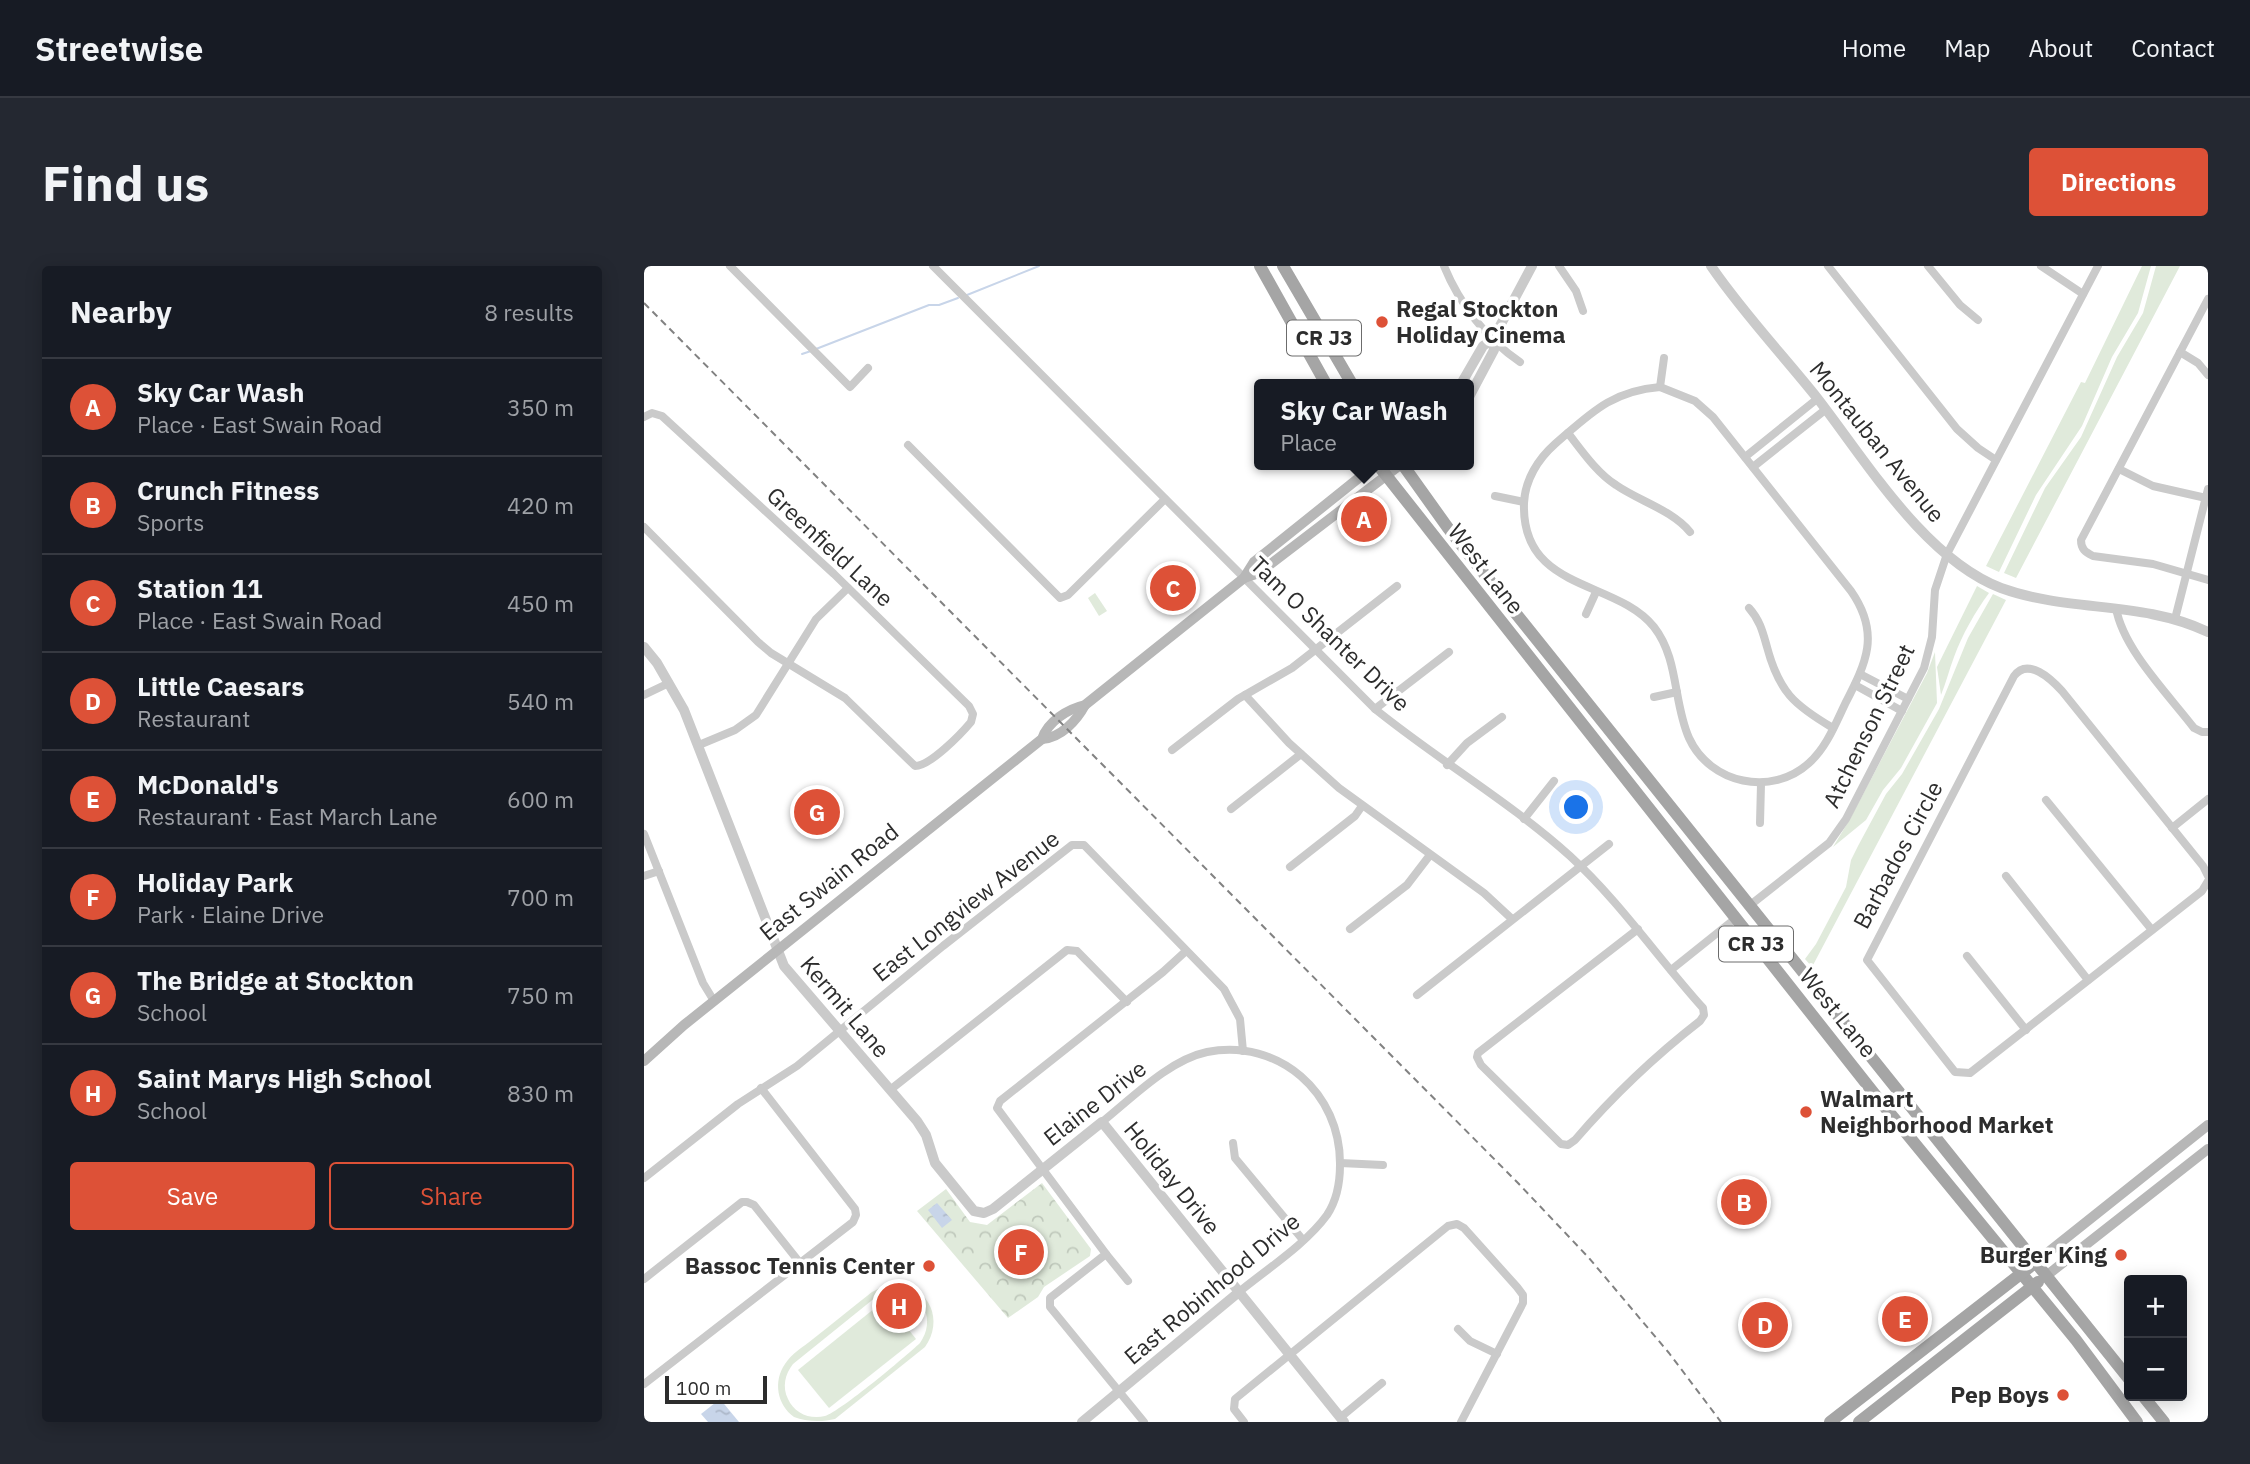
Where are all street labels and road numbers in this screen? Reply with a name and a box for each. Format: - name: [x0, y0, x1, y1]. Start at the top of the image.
- road number: CR J3: [1287, 321, 1361, 356]
- street label: Montauban Avenue: [1804, 355, 1952, 528]
- street label: Greenfield Lane: [761, 480, 900, 613]
- street label: West Lane: [1442, 517, 1531, 620]
- street label: Tam O Shanter Drive: [1244, 549, 1417, 717]
- street label: Atchenson Street: [1815, 639, 1921, 812]
- street label: Barbados Circle: [1846, 776, 1949, 934]
- street label: East Swain Road: [753, 816, 904, 947]
- street label: East Longview Avenue: [866, 823, 1065, 988]
- road number: CR J3: [1719, 926, 1793, 962]
- street label: Kermit Lane: [794, 949, 897, 1063]
- street label: West Lane: [1794, 961, 1884, 1063]
- street label: Elaine Drive: [1037, 1053, 1152, 1152]
- street label: Holiday Drive: [1118, 1115, 1228, 1240]
- street label: East Robinhood Drive: [1117, 1206, 1306, 1371]

